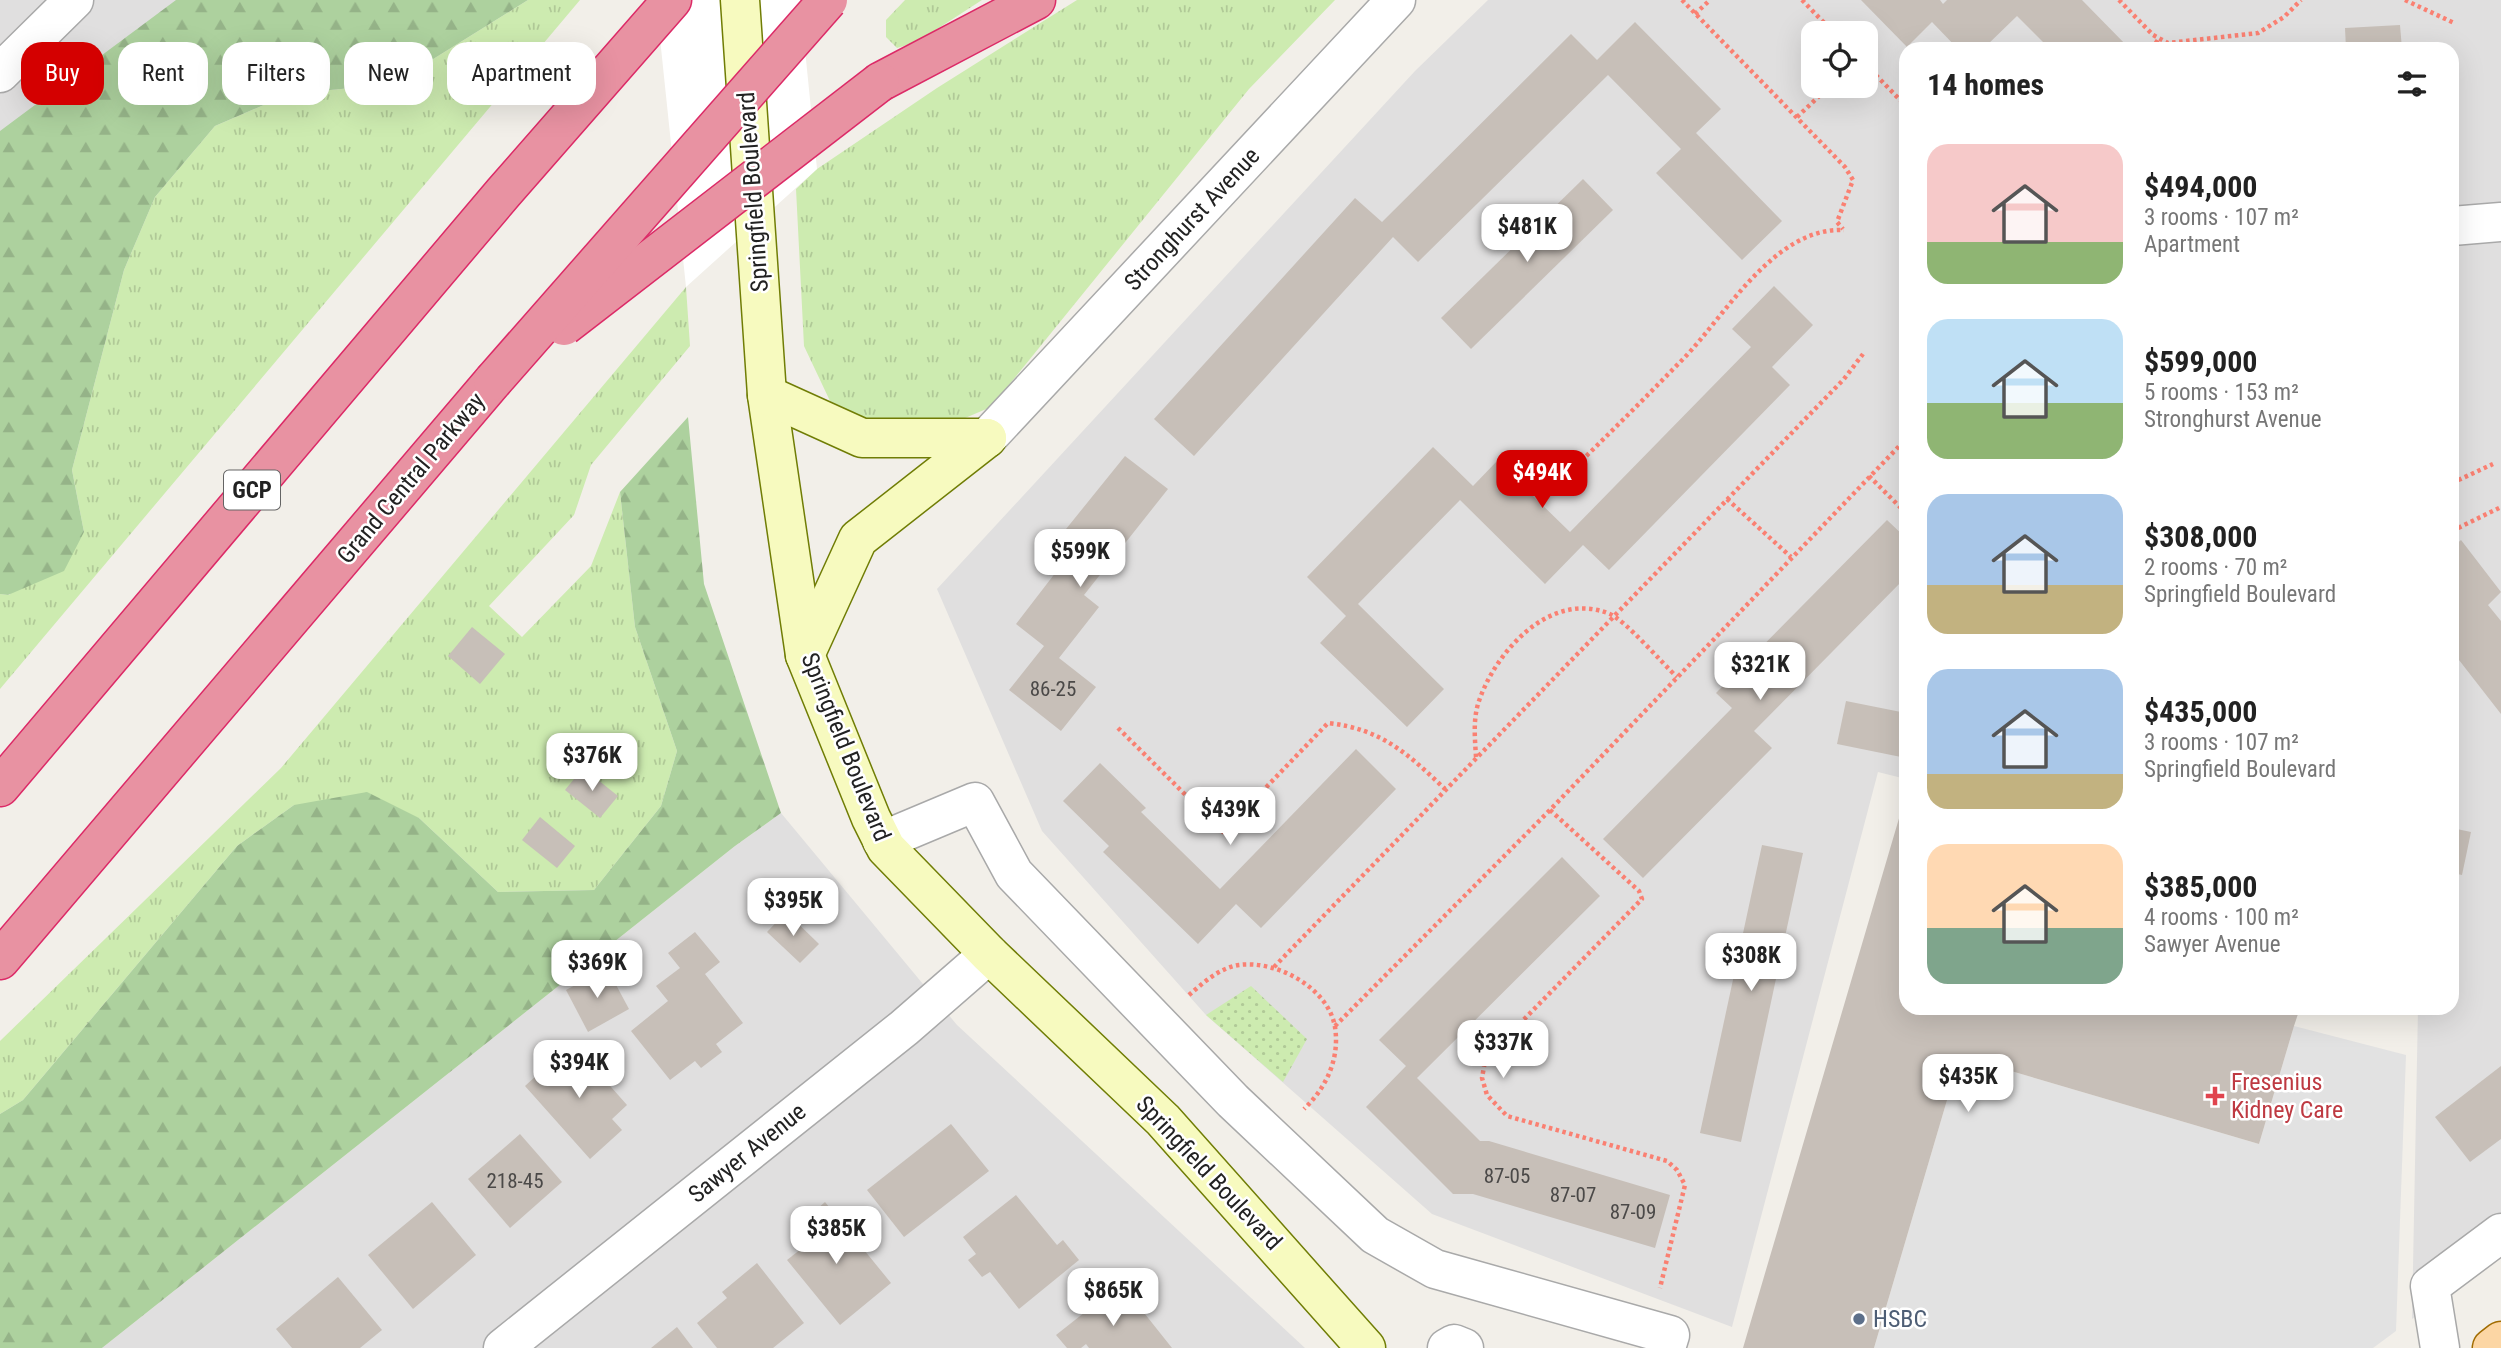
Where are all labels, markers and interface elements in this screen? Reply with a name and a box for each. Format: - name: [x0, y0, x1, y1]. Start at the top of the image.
- map controls: [1801, 21, 1878, 98]
- button: locate: [1801, 21, 1878, 98]
- chip: Buy: [21, 42, 104, 105]
- chip: Rent: [118, 42, 208, 105]
- chip: Filters: [222, 42, 330, 105]
- chip: New: [344, 42, 433, 105]
- chip: Apartment: [447, 42, 596, 105]
- icon: filters: [2393, 65, 2431, 103]
- text: 14 homes: [1927, 67, 2044, 102]
- street label: Springfield Boulevard: [732, 91, 774, 293]
- street label: Stronghurst Avenue: [1119, 142, 1265, 296]
- text: $494,000: [2144, 169, 2257, 204]
- icon: home: [1983, 172, 2067, 256]
- pin: $481K: [1478, 204, 1576, 264]
- text: 3 rooms · 107 m²: [2144, 204, 2299, 231]
- text: $481K: [1497, 213, 1557, 240]
- text: Apartment: [2144, 231, 2240, 258]
- text: $599,000: [2144, 344, 2257, 379]
- icon: home: [1983, 347, 2067, 431]
- text: 5 rooms · 153 m²: [2144, 379, 2299, 406]
- street label: Grand Central Parkway: [331, 387, 491, 569]
- text: Stronghurst Avenue: [2144, 406, 2322, 433]
- pin: $494K: [1493, 450, 1591, 510]
- text: $494K: [1512, 459, 1572, 486]
- road number: GCP: [224, 470, 280, 510]
- text: $308,000: [2144, 519, 2257, 554]
- icon: home: [1983, 522, 2067, 606]
- pin: $599K: [1031, 530, 1129, 589]
- text: $599K: [1050, 538, 1110, 565]
- text: 2 rooms · 70 m²: [2144, 554, 2287, 581]
- text: Springfield Boulevard: [2144, 581, 2336, 608]
- pin: $321K: [1711, 642, 1809, 702]
- street label: Springfield Boulevard: [795, 649, 897, 845]
- text: $321K: [1730, 651, 1790, 678]
- house number: 86-25: [1030, 677, 1076, 701]
- text: $435,000: [2144, 694, 2257, 729]
- icon: home: [1983, 697, 2067, 781]
- text: 3 rooms · 107 m²: [2144, 729, 2299, 756]
- pin: $376K: [543, 734, 641, 793]
- text: $376K: [562, 742, 622, 769]
- text: Springfield Boulevard: [2144, 756, 2336, 783]
- pin: $439K: [1181, 788, 1279, 847]
- text: $439K: [1200, 796, 1260, 823]
- text: $385,000: [2144, 869, 2257, 904]
- icon: home: [1983, 872, 2067, 956]
- pin: $395K: [744, 878, 842, 938]
- text: $395K: [763, 887, 823, 914]
- text: 4 rooms · 100 m²: [2144, 904, 2299, 931]
- text: Sawyer Avenue: [2144, 931, 2281, 958]
- pin: $308K: [1702, 934, 1800, 993]
- pin: $369K: [548, 940, 646, 1000]
- text: $308K: [1721, 942, 1781, 969]
- text: $369K: [567, 949, 627, 976]
- pin: $337K: [1454, 1020, 1552, 1080]
- text: $337K: [1473, 1029, 1533, 1056]
- pin: $394K: [530, 1040, 628, 1100]
- text: $394K: [549, 1049, 609, 1076]
- pin: $435K: [1919, 1054, 2017, 1114]
- text: $435K: [1938, 1063, 1998, 1090]
- place label: Fresenius Kidney Care: [2231, 1068, 2343, 1124]
- marker: Fresenius Kidney Care: [2205, 1086, 2225, 1106]
- street label: Springfield Boulevard: [1130, 1090, 1288, 1256]
- street label: Sawyer Avenue: [683, 1097, 811, 1209]
- house number: 87-05: [1484, 1164, 1530, 1188]
- house number: 218-45: [486, 1169, 544, 1193]
- house number: 87-07: [1550, 1183, 1596, 1207]
- house number: 87-09: [1610, 1200, 1656, 1224]
- pin: $385K: [787, 1206, 885, 1266]
- text: $385K: [806, 1215, 866, 1242]
- pin: $865K: [1064, 1268, 1162, 1328]
- text: $865K: [1083, 1277, 1143, 1304]
- place label: HSBC: [1873, 1305, 1927, 1333]
- marker: HSBC: [1851, 1311, 1867, 1327]

